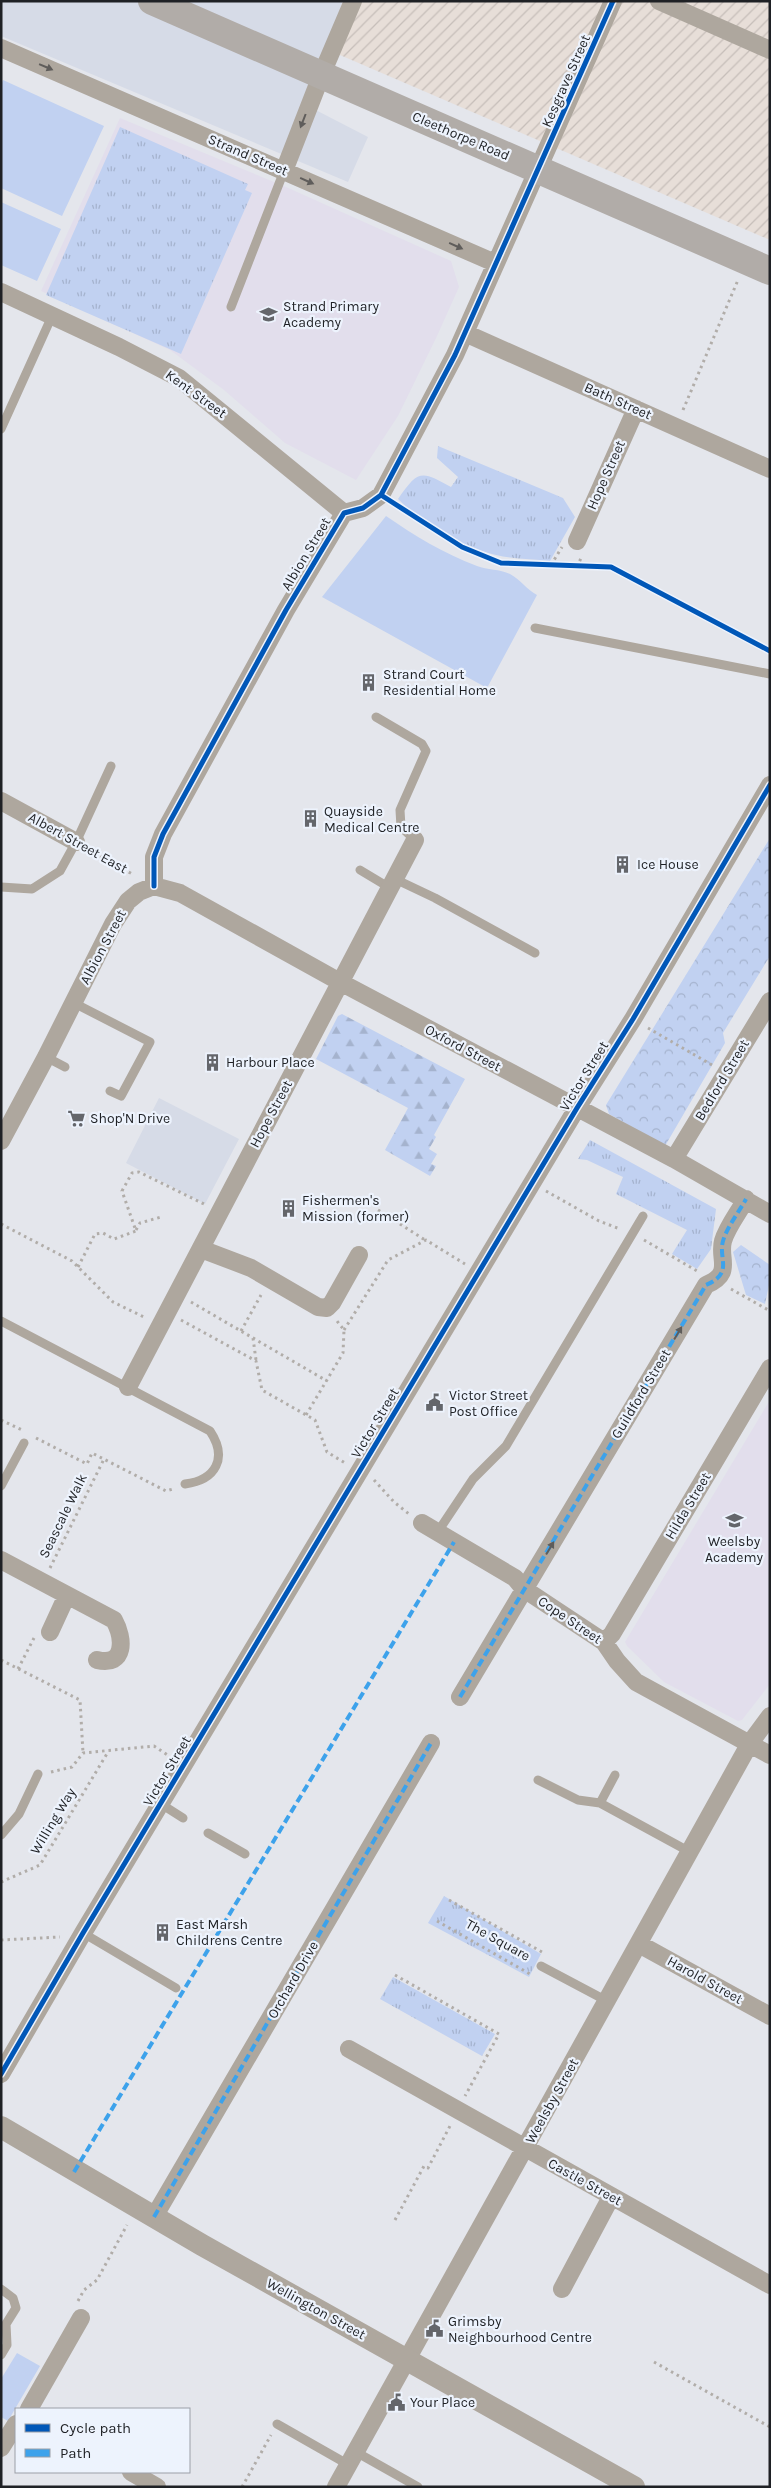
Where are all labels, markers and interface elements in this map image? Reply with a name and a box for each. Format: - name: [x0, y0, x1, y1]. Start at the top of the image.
- street label: Kesgrave Street: [538, 32, 594, 130]
- one-way arrow: [39, 64, 53, 72]
- street label: Cleethorpe Road: [410, 108, 512, 164]
- one-way arrow: [299, 114, 306, 129]
- street label: Strand Street: [206, 131, 290, 179]
- one-way arrow: [300, 177, 314, 185]
- one-way arrow: [449, 243, 463, 251]
- place label: Strand Primary Academy: [283, 298, 379, 331]
- school or university icon: Strand Primary Academy: [259, 304, 279, 324]
- street label: Kent Street: [162, 366, 230, 422]
- street label: Bath Street: [582, 379, 654, 423]
- street label: Hope Street: [583, 438, 629, 512]
- street label: Albion Street: [278, 514, 334, 594]
- place label: Strand Court Residential Home: [383, 666, 496, 699]
- building icon: Strand Court Residential Home: [359, 672, 379, 692]
- place label: Quayside Medical Centre: [324, 803, 419, 836]
- street label: Albert Street East: [25, 809, 131, 877]
- building icon: Quayside Medical Centre: [300, 809, 320, 829]
- building icon: Ice House: [613, 854, 633, 874]
- place label: Ice House: [637, 856, 699, 873]
- street label: Albion Street: [76, 907, 130, 987]
- street label: Oxford Street: [422, 1021, 504, 1075]
- street label: Bedford Street: [691, 1036, 753, 1124]
- street label: Victor Street: [556, 1038, 612, 1114]
- building icon: Harbour Place: [202, 1052, 222, 1072]
- place label: Harbour Place: [226, 1054, 315, 1071]
- street label: Hope Street: [246, 1077, 296, 1151]
- supermarket icon: Shop'N Drive: [66, 1108, 86, 1128]
- place label: Shop'N Drive: [90, 1110, 170, 1127]
- place label: Fishermen's Mission (former): [302, 1192, 409, 1225]
- building icon: Fishermen's Mission (former): [278, 1198, 298, 1218]
- one-way arrow: [673, 1326, 682, 1339]
- street label: Guildford Street: [608, 1346, 674, 1442]
- street label: Victor Street: [347, 1385, 403, 1461]
- place label: Victor Street Post Office: [449, 1387, 528, 1420]
- public building icon: Victor Street Post Office: [425, 1393, 445, 1413]
- street label: Hilda Street: [661, 1469, 715, 1543]
- street label: Seascale Walk: [35, 1471, 91, 1561]
- school or university icon: Weelsby Academy: [724, 1511, 744, 1531]
- place label: Weelsby Academy: [705, 1533, 764, 1566]
- one-way arrow: [545, 1541, 554, 1554]
- street label: Cope Street: [535, 1592, 605, 1648]
- street label: Victor Street: [139, 1733, 195, 1809]
- street label: Willing Way: [26, 1784, 80, 1857]
- street label: The Square: [463, 1915, 533, 1965]
- place label: East Marsh Childrens Centre: [176, 1916, 283, 1949]
- building icon: East Marsh Childrens Centre: [152, 1922, 172, 1942]
- street label: Orchard Drive: [264, 1938, 322, 2022]
- street label: Harold Street: [664, 1952, 746, 2008]
- street label: Weelsby Street: [522, 2056, 582, 2146]
- street label: Castle Street: [545, 2155, 625, 2209]
- street label: Wellington Street: [263, 2275, 369, 2343]
- place label: Grimsby Neighbourhood Centre: [448, 2313, 592, 2346]
- public building icon: Grimsby Neighbourhood Centre: [424, 2319, 444, 2339]
- public building icon: Your Place: [386, 2392, 406, 2412]
- place label: Your Place: [410, 2394, 475, 2411]
- legend: [15, 2408, 190, 2473]
- text: Cycle path: [60, 2419, 131, 2437]
- text: Path: [60, 2444, 91, 2462]

